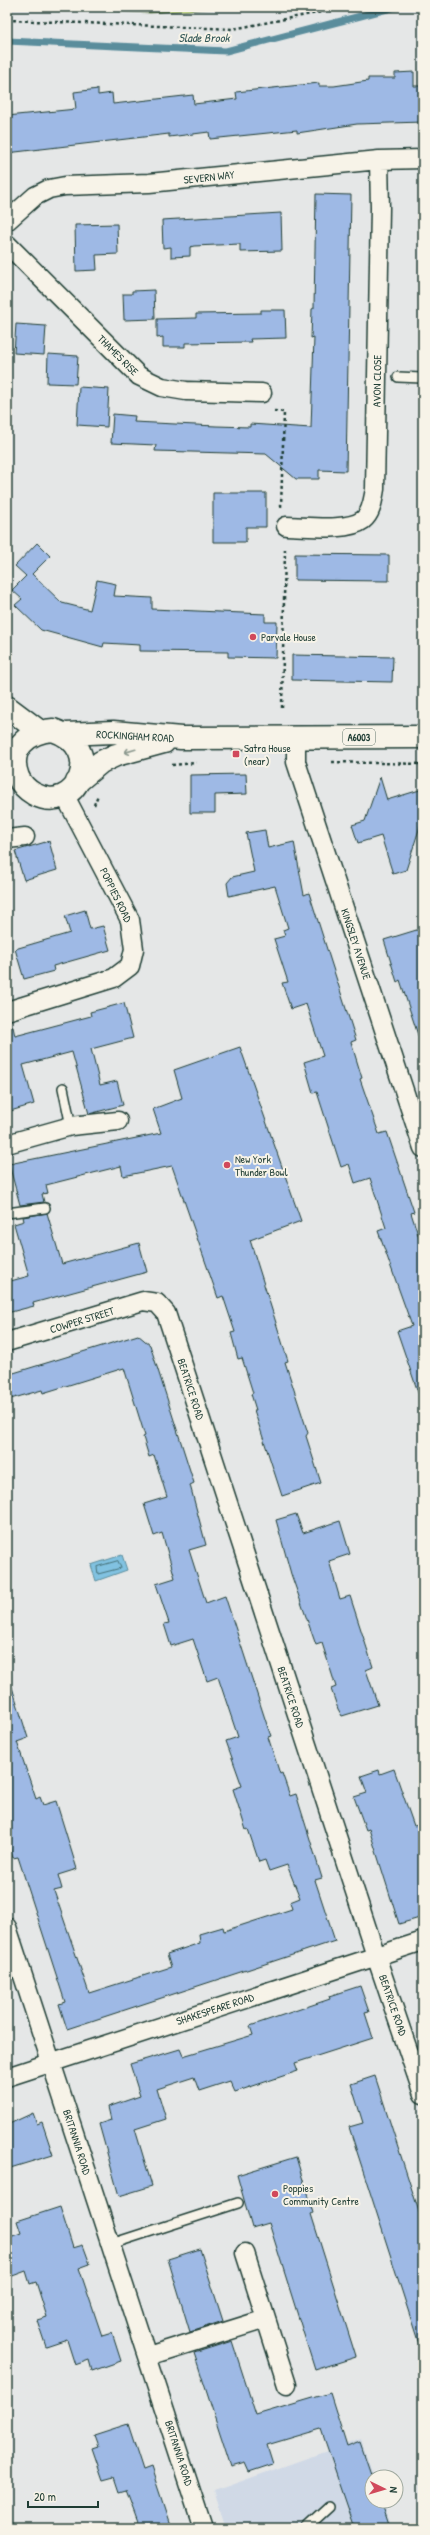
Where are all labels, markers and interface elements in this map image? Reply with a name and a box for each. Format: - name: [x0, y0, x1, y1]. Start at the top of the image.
- water label: Slade Brook: [179, 29, 231, 46]
- street label: SEVERN WAY: [183, 167, 235, 187]
- street label: THAMES RISE: [95, 332, 141, 378]
- street label: AVON CLOSE: [370, 355, 384, 407]
- place label: Parvale House: [261, 630, 317, 644]
- marker: Parvale House: [248, 632, 258, 642]
- street label: ROCKINGHAM ROAD: [96, 727, 175, 745]
- road number: A6003: [343, 729, 375, 745]
- place label: Satra House (near): [244, 741, 291, 768]
- one-way arrow: [123, 748, 136, 755]
- marker: Satra House (near): [231, 749, 241, 759]
- street label: POPPIES ROAD: [97, 866, 136, 925]
- street label: KINGSLEY AVENUE: [338, 907, 374, 981]
- place label: New York Thunder Bowl: [235, 1152, 288, 1179]
- marker: New York Thunder Bowl: [222, 1160, 232, 1170]
- street label: COWPER STREET: [48, 1303, 117, 1336]
- street label: BEATRICE ROAD: [175, 1357, 208, 1422]
- street label: BEATRICE ROAD: [275, 1665, 308, 1730]
- street label: BEATRICE ROAD: [376, 1973, 410, 2038]
- street label: SHAKESPEARE ROAD: [174, 1990, 256, 2028]
- street label: BRITANNIA ROAD: [60, 2108, 94, 2177]
- place label: Poppies Community Centre: [283, 2181, 360, 2208]
- marker: Poppies Community Centre: [270, 2189, 280, 2199]
- street label: BRITANNIA ROAD: [162, 2419, 196, 2488]
- north arrow: [364, 2469, 404, 2509]
- scale bar: [28, 2483, 98, 2509]
- text: N: [387, 2486, 401, 2494]
- text: 20 m: [34, 2488, 56, 2505]

